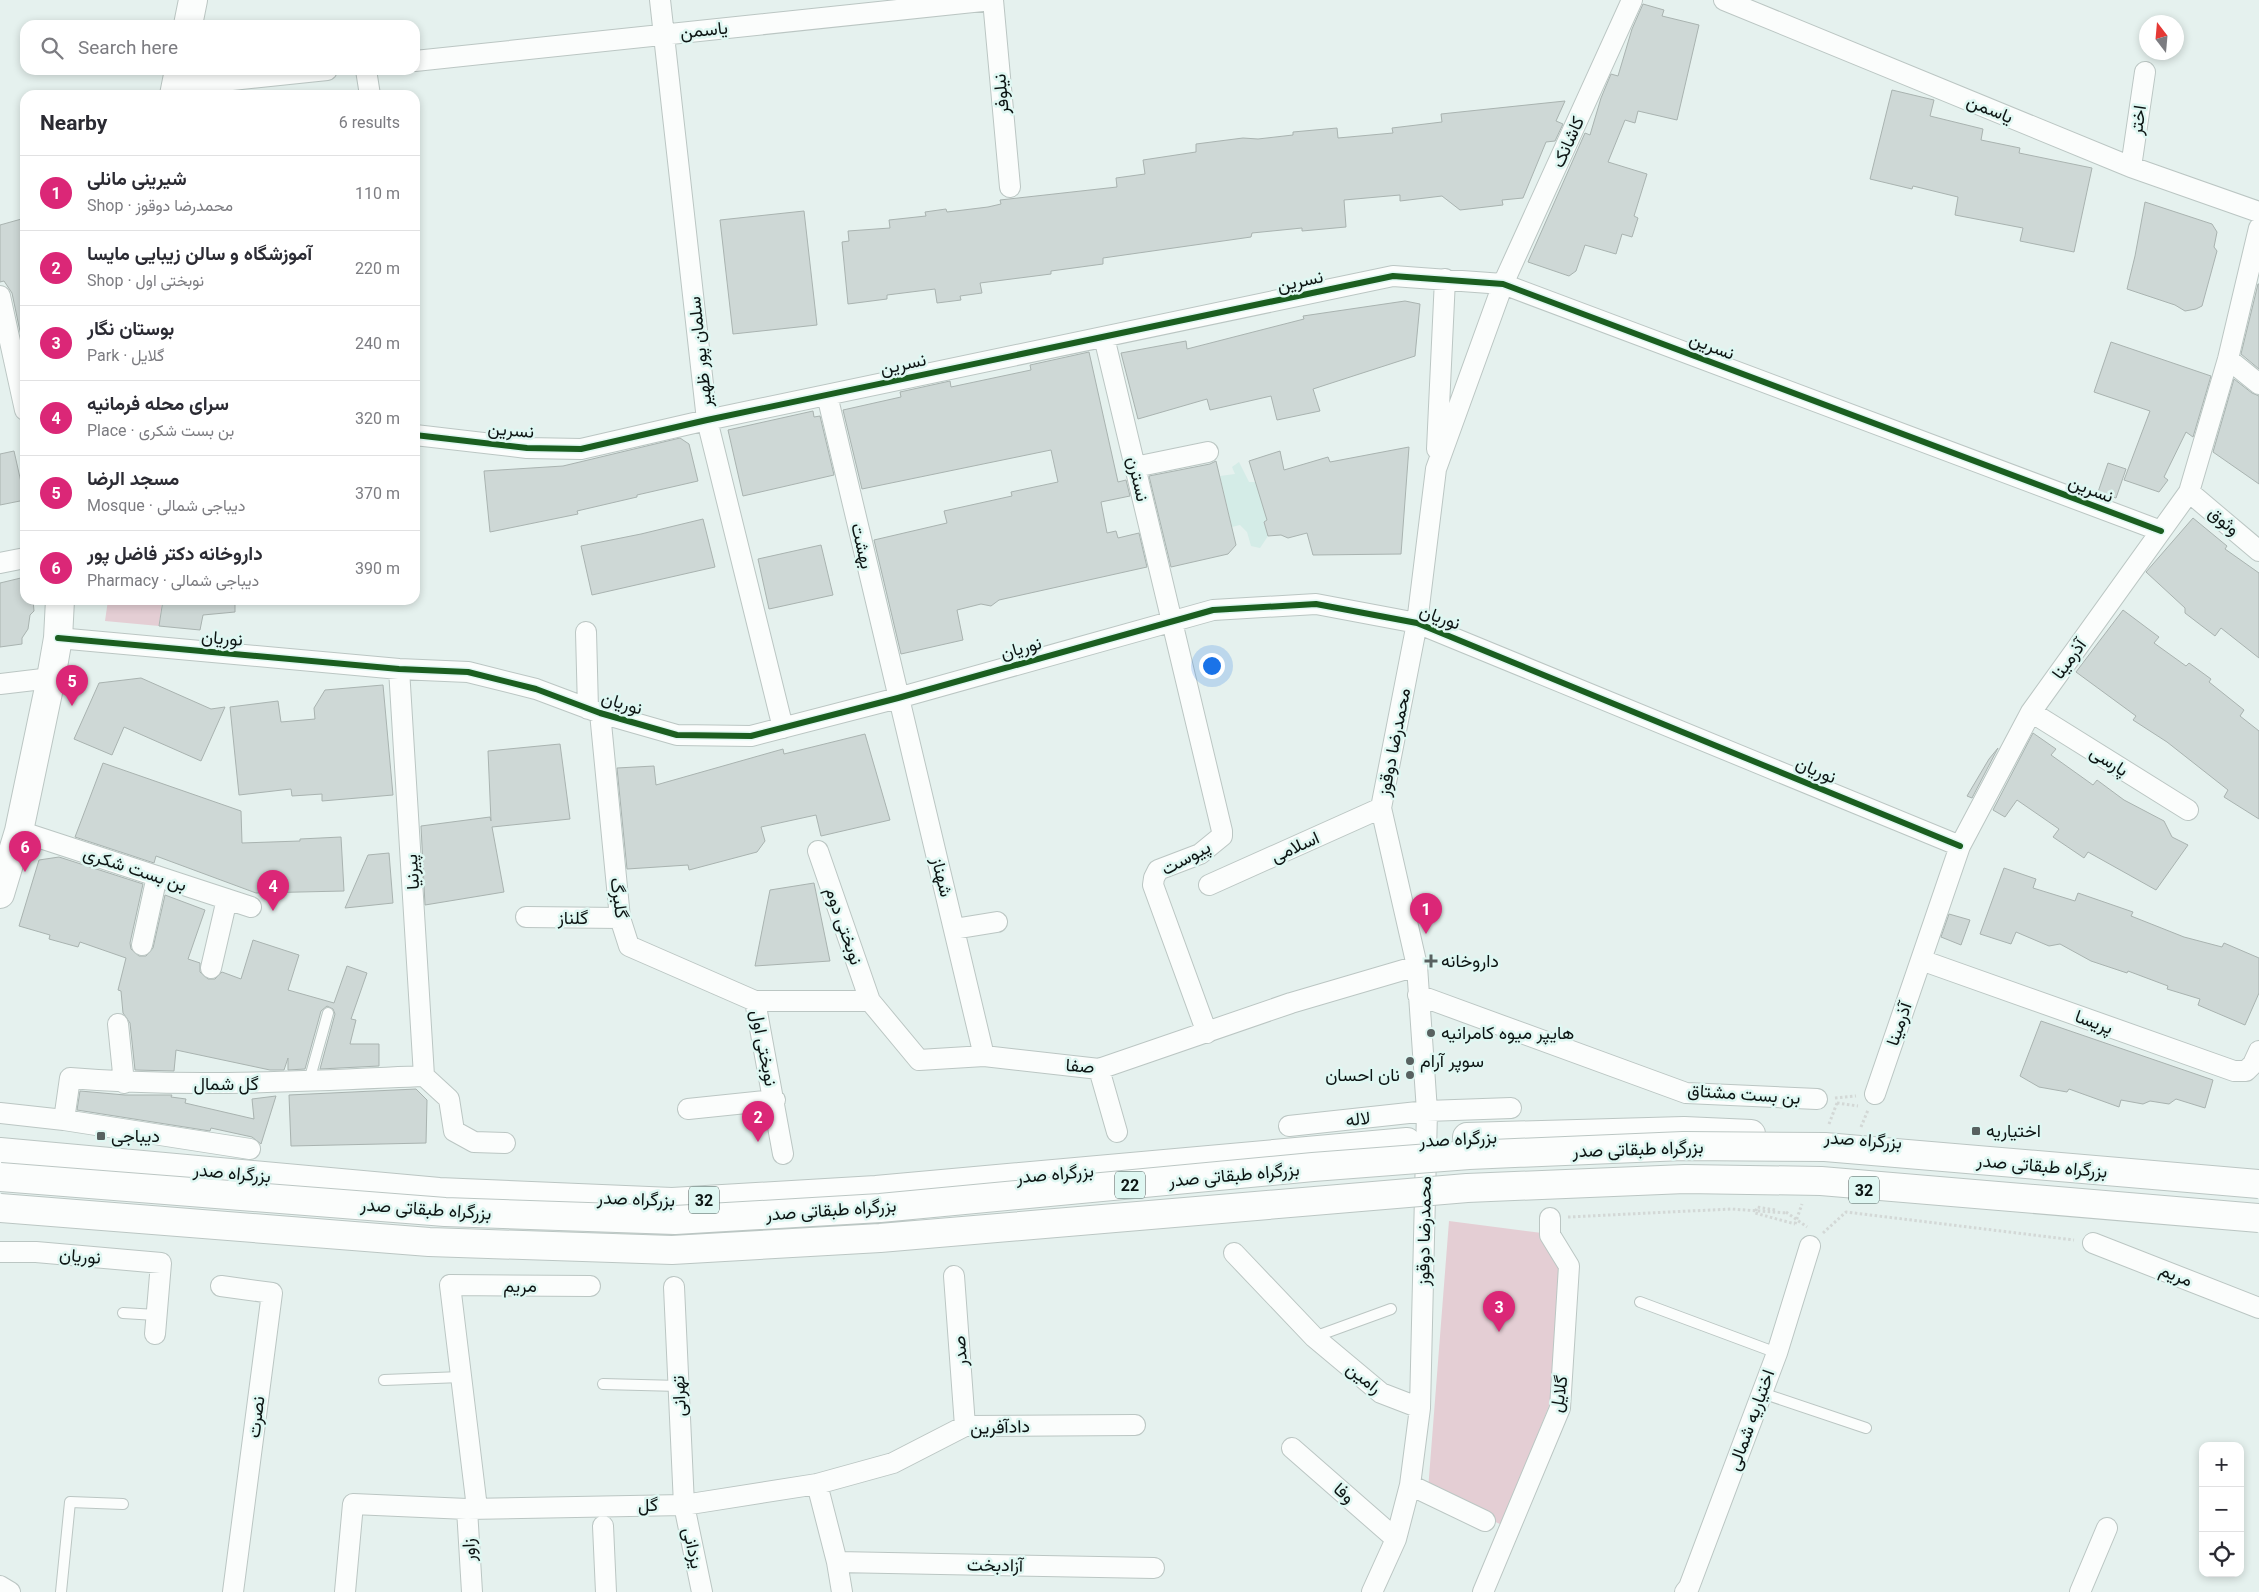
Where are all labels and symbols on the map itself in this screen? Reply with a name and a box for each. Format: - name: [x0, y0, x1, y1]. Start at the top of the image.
- north arrow: [2139, 15, 2184, 60]
- street label: یاسمن: [679, 17, 729, 43]
- street label: نیلوفر: [988, 73, 1014, 116]
- street label: یاسمن: [1964, 90, 2016, 128]
- street label: اختر: [2125, 104, 2151, 137]
- street label: کاشانک: [1547, 113, 1588, 171]
- street label: نسرین: [1275, 265, 1325, 297]
- street label: سلمان پور ظهیر: [683, 295, 718, 410]
- street label: نسرین: [1686, 327, 1738, 365]
- street label: نسرین: [878, 348, 928, 380]
- street label: نسرین: [487, 417, 535, 443]
- street label: نسترن: [1122, 454, 1154, 504]
- street label: نسرین: [2065, 470, 2117, 508]
- street label: وثوق: [2204, 502, 2244, 540]
- street label: بهشت: [846, 521, 878, 571]
- street label: نوریان: [1417, 600, 1463, 634]
- street label: نوریان: [200, 625, 244, 651]
- street label: نوریان: [998, 632, 1044, 664]
- street label: آذرمینا: [2047, 633, 2092, 683]
- your location: [1199, 653, 1225, 679]
- pin: 5: [56, 665, 88, 706]
- street label: نوریان: [599, 686, 645, 720]
- street label: محمدرضا دوقوز: [1373, 686, 1415, 799]
- street label: پارسی: [2085, 741, 2132, 782]
- street label: نوریان: [1792, 752, 1840, 788]
- street label: اسلامی: [1267, 827, 1323, 867]
- pin: 6: [9, 831, 41, 872]
- street label: پیوست: [1158, 836, 1215, 881]
- street label: بن بست شکرى: [80, 842, 190, 896]
- street label: پیرنیا: [400, 853, 425, 890]
- street label: شهناز: [926, 854, 958, 899]
- pin: 4: [257, 870, 289, 911]
- street label: گلبرگ: [605, 876, 633, 920]
- street label: نوبختی دوم: [820, 884, 868, 968]
- pin: 1: [1410, 893, 1442, 934]
- street label: گلناز: [557, 907, 588, 929]
- place label: داروخانه: [1441, 950, 1499, 972]
- marker: داروخانه: [1425, 955, 1437, 967]
- street label: آذرمینا: [1881, 998, 1917, 1049]
- street label: پریسا: [2072, 1005, 2116, 1040]
- street label: نوبختی اول: [746, 1008, 782, 1088]
- place label: هایپر میوه کامرانیه: [1441, 1022, 1574, 1045]
- marker: هایپر میوه کامرانیه: [1425, 1027, 1437, 1039]
- place label: سوپر آرام: [1420, 1050, 1484, 1073]
- street label: صفا: [1065, 1054, 1095, 1077]
- marker: سوپر آرام: [1404, 1055, 1416, 1067]
- place label: نان احسان: [1325, 1064, 1400, 1085]
- marker: نان احسان: [1404, 1069, 1416, 1081]
- street label: گل شمال: [193, 1073, 259, 1095]
- street label: بن بست مشتاق: [1687, 1079, 1801, 1109]
- pin: 2: [742, 1101, 774, 1142]
- street label: لاله: [1345, 1107, 1371, 1130]
- place label: اختیاریه: [1986, 1120, 2041, 1142]
- place label: دیباجی: [111, 1125, 160, 1147]
- marker: اختیاریه: [1970, 1125, 1982, 1137]
- street label: بزرگراه صدر: [1417, 1126, 1498, 1152]
- street label: بزرگراه صدر: [1822, 1126, 1903, 1154]
- marker: دیباجی: [95, 1130, 107, 1142]
- street label: بزرگراه طبقاتی صدر: [1571, 1136, 1704, 1162]
- street label: بزرگراه طبقاتی صدر: [1975, 1149, 2108, 1183]
- street label: بزرگراه طبقاتی صدر: [1167, 1158, 1300, 1192]
- street label: بزرگراه صدر: [191, 1159, 272, 1187]
- street label: بزرگراه صدر: [1014, 1160, 1095, 1188]
- road number: 22: [1115, 1172, 1145, 1198]
- street label: محمدرضا دوقوز: [1412, 1176, 1436, 1287]
- road number: 32: [1849, 1176, 1879, 1204]
- road number: 32: [689, 1186, 719, 1214]
- street label: بزرگراه صدر: [596, 1187, 675, 1211]
- street label: بزرگراه طبقاتی صدر: [359, 1193, 492, 1225]
- street label: بزرگراه طبقاتی صدر: [764, 1194, 897, 1226]
- street label: نوریان: [58, 1243, 102, 1269]
- street label: مریم: [2156, 1259, 2196, 1292]
- street label: مریم: [503, 1275, 537, 1298]
- pin: 3: [1483, 1291, 1515, 1332]
- street label: صدر: [948, 1335, 972, 1368]
- street label: رامین: [1342, 1357, 1386, 1399]
- street label: اختیاریه شمالی: [1723, 1367, 1779, 1473]
- street label: گلایل: [1545, 1374, 1573, 1414]
- street label: تهرانی: [667, 1375, 691, 1417]
- street label: نصرت: [243, 1395, 269, 1439]
- street label: دادآفرین: [970, 1415, 1030, 1439]
- street label: وفا: [1329, 1478, 1359, 1508]
- street label: گل: [638, 1494, 658, 1516]
- street label: یزدانی: [678, 1525, 708, 1571]
- street label: زاور: [457, 1538, 481, 1563]
- street label: آزادبخت: [967, 1554, 1025, 1577]

